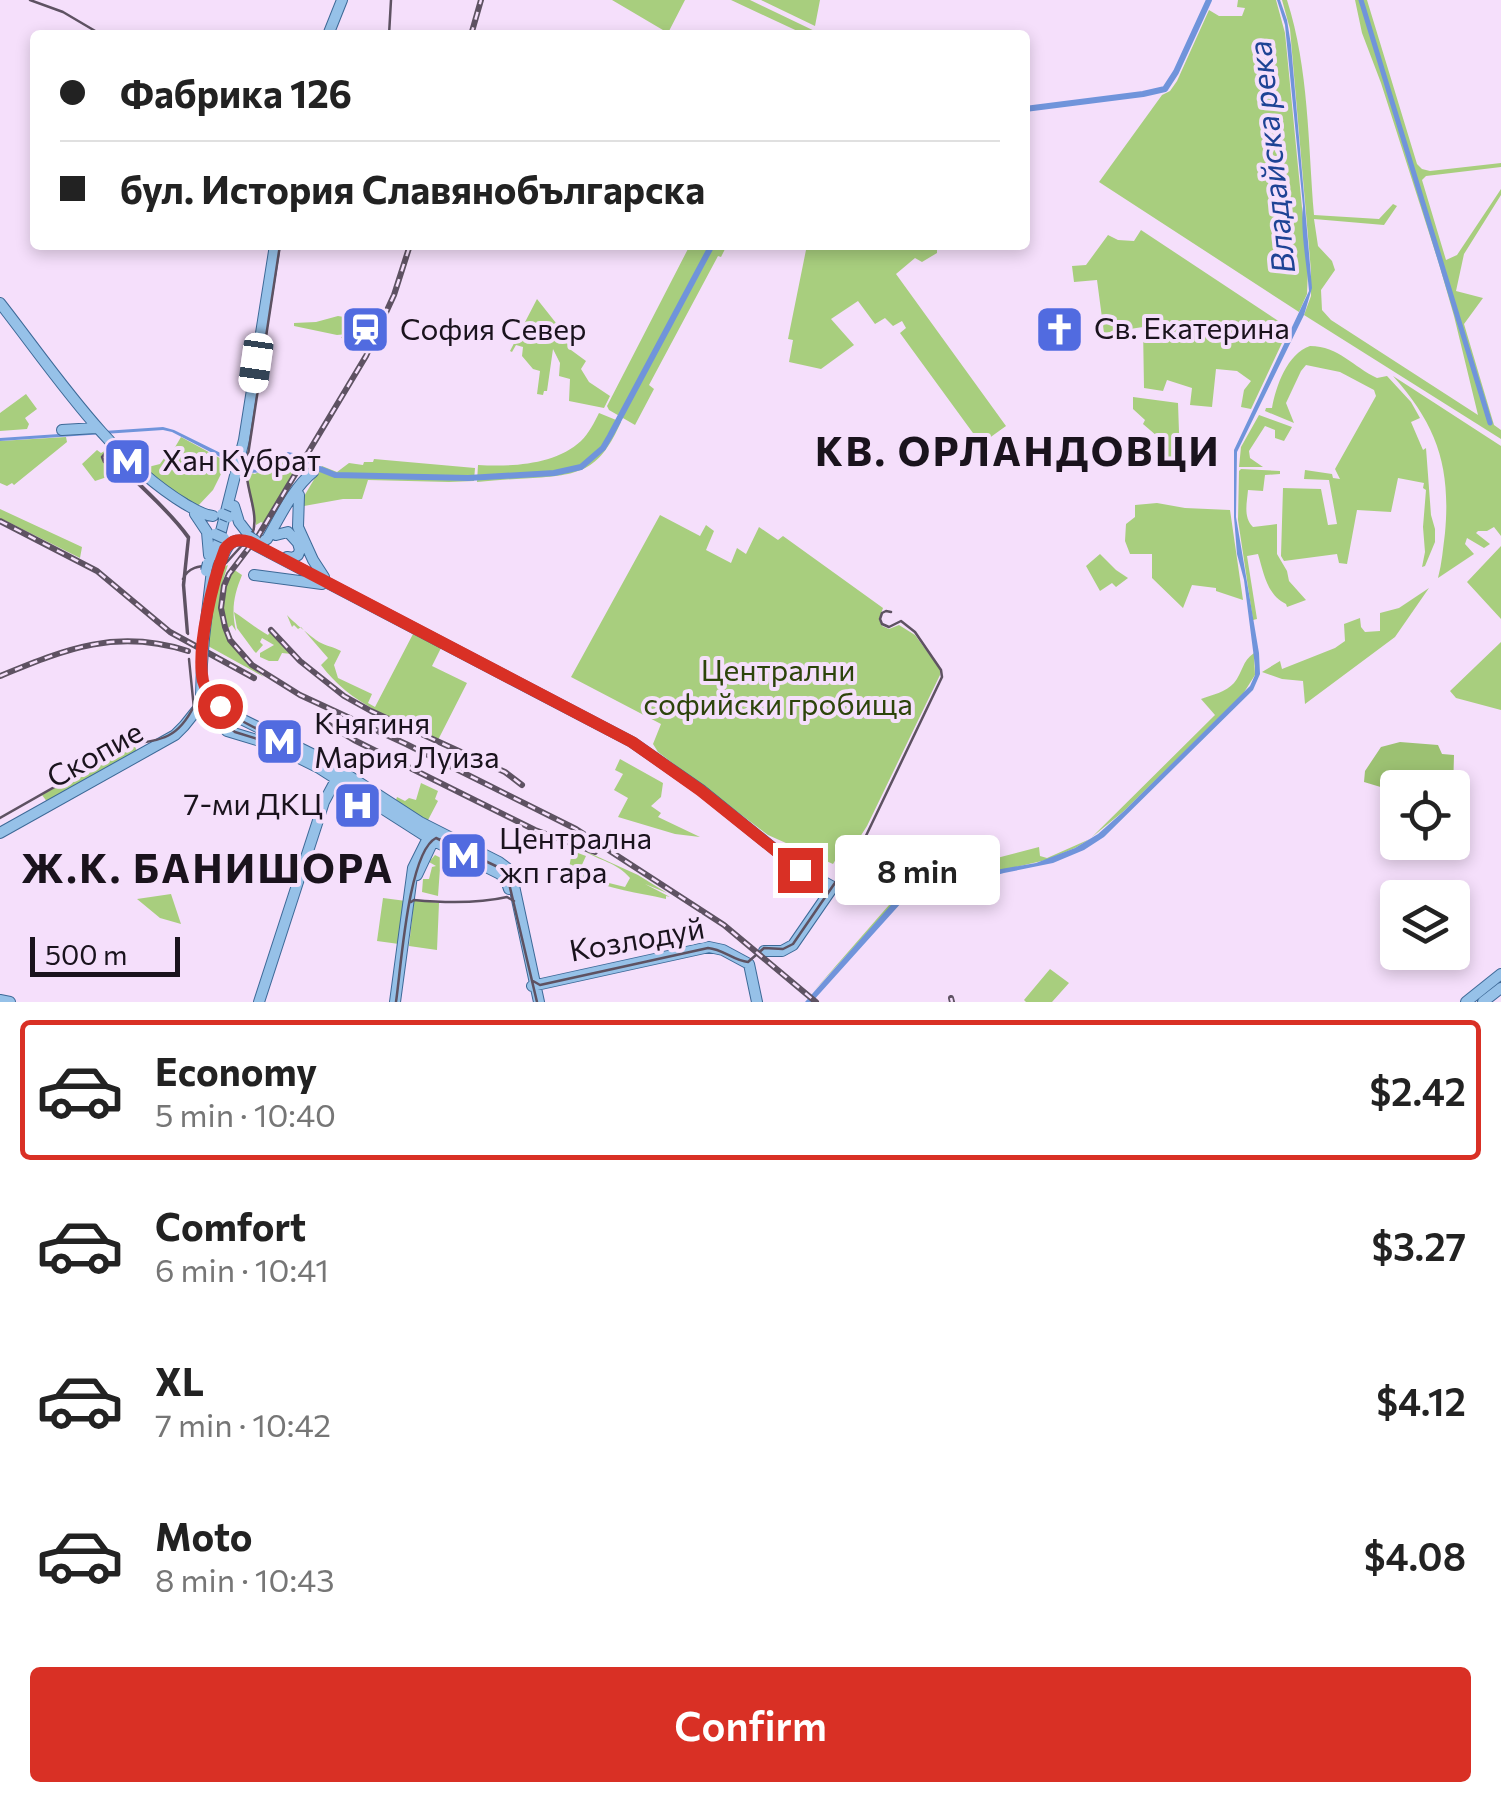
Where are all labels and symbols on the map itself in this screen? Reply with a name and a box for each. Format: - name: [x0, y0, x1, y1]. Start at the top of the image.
- water label: Владайска река: [1238, 39, 1302, 276]
- church icon: Св. Екатерина: [1033, 303, 1085, 355]
- station icon: София Север: [339, 304, 391, 356]
- place label: Св. Екатерина: [1094, 308, 1290, 345]
- place label: София Север: [400, 309, 587, 346]
- car: [237, 331, 275, 395]
- district label: КВ. ОРЛАНДОВЦИ: [815, 425, 1221, 474]
- metro station icon: Хан Кубрат: [101, 435, 153, 487]
- place label: Хан Кубрат: [162, 440, 321, 477]
- park label: Централни софийски гробища: [643, 650, 913, 721]
- route start: [198, 684, 243, 729]
- place label: Княгиня Мария Луиза: [314, 703, 500, 774]
- street label: Скопие: [39, 711, 148, 794]
- metro station icon: Княгиня Мария Луиза: [253, 715, 305, 767]
- hospital icon: 7-ми ДКЦ: [332, 779, 384, 831]
- place label: 7-ми ДКЦ: [184, 784, 323, 821]
- place label: Централна жп гара: [499, 818, 652, 889]
- metro station icon: Централна жп гара: [438, 830, 490, 882]
- callout: 8 min: [835, 835, 1000, 905]
- district label: Ж.К. БАНИШОРА: [21, 842, 395, 891]
- route end: [778, 848, 823, 893]
- street label: Козлодуй: [566, 907, 707, 968]
- scale bar: [30, 932, 180, 976]

